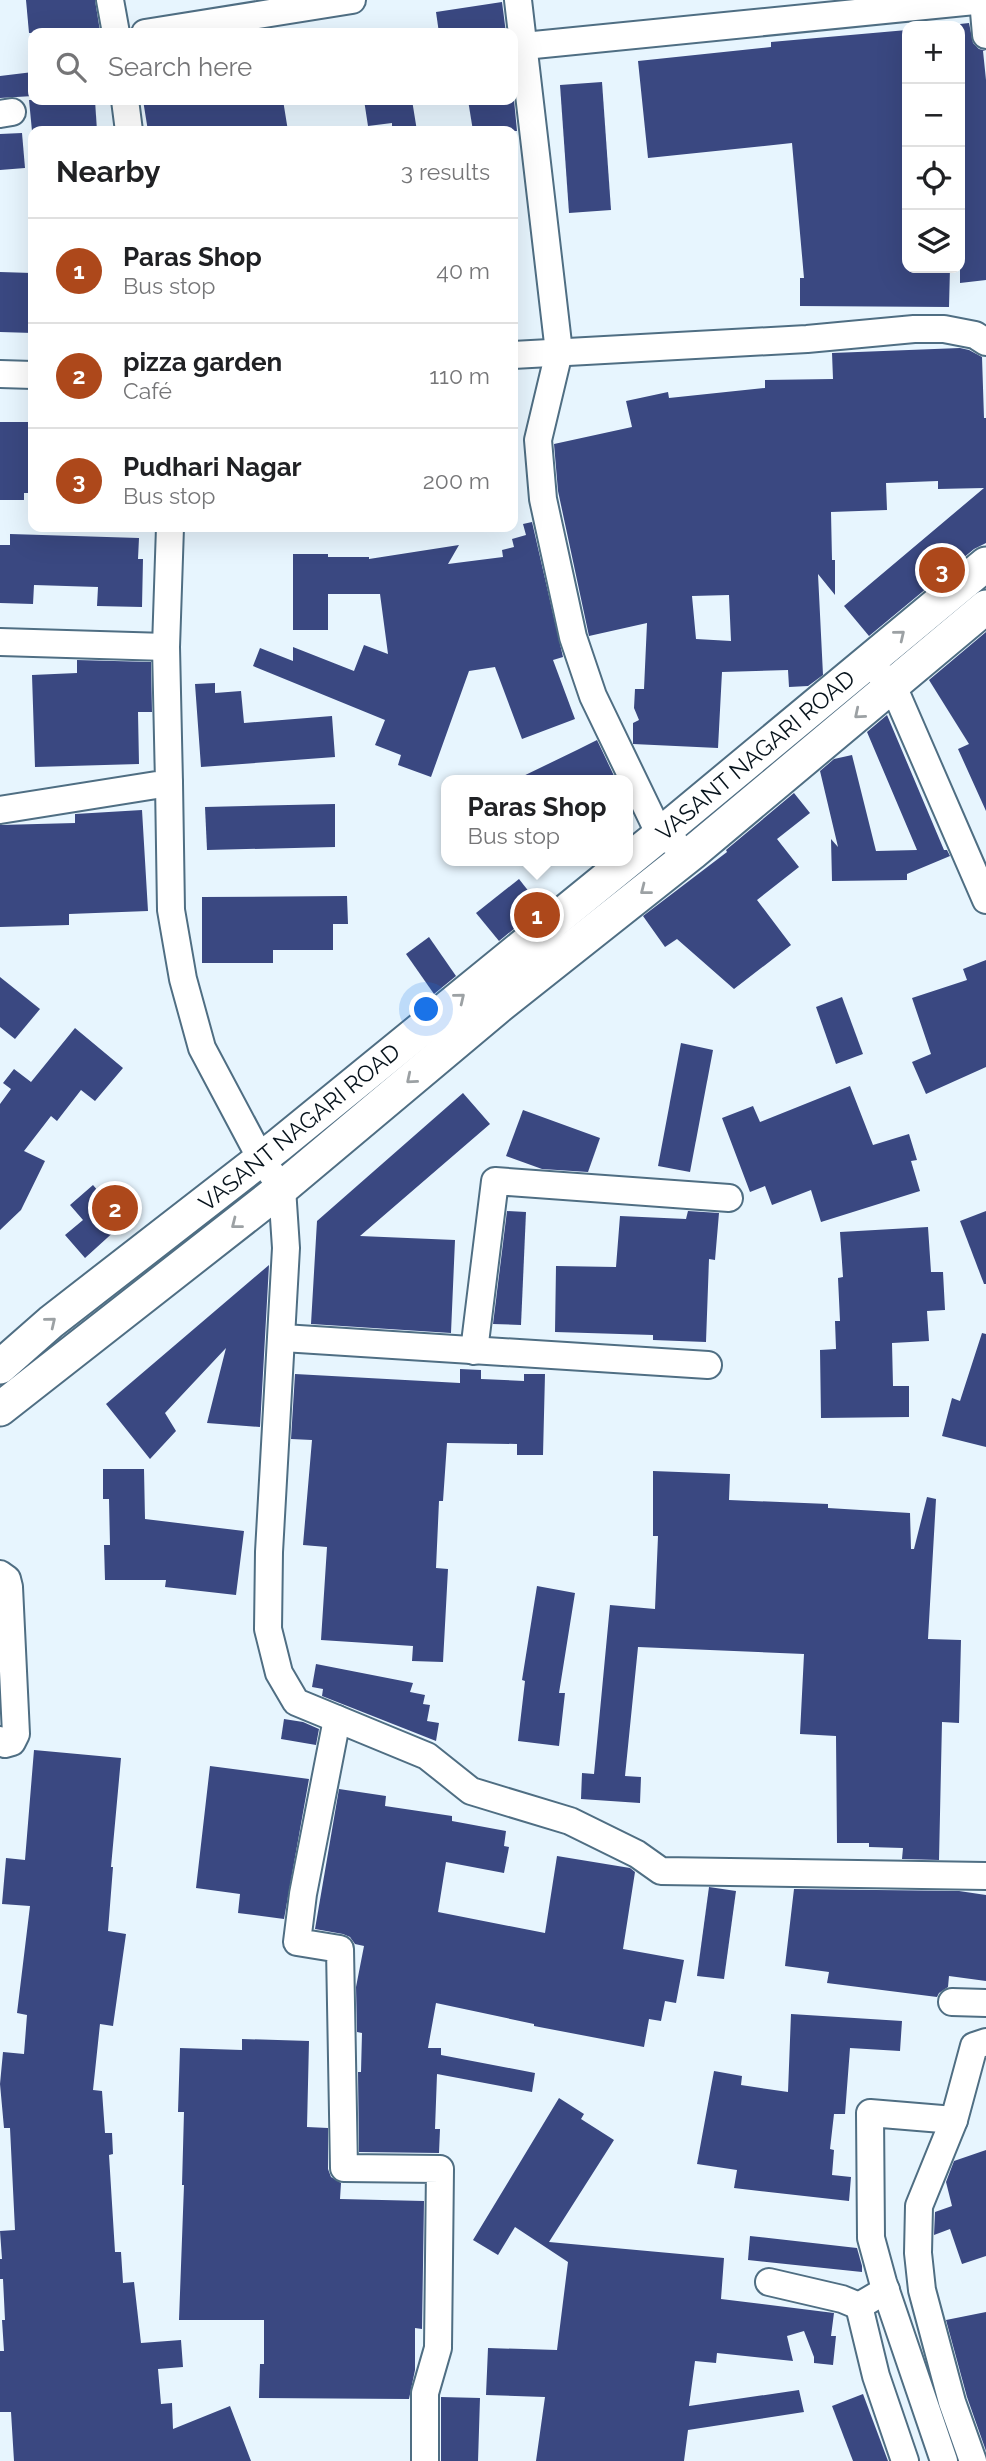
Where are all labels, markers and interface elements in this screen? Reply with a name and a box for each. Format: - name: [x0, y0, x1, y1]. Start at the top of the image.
- map controls: [902, 21, 965, 273]
- button: +: [902, 21, 965, 84]
- search box: [28, 28, 518, 105]
- icon: search: [52, 48, 90, 86]
- text: Search here: [108, 52, 252, 82]
- button: −: [902, 84, 965, 147]
- button: locate: [902, 147, 965, 210]
- text: Nearby: [56, 154, 160, 189]
- text: 3 results: [401, 158, 490, 185]
- button: layers: [902, 210, 965, 273]
- text: Paras Shop: [123, 242, 262, 272]
- text: 1: [73, 257, 85, 284]
- text: 40 m: [436, 257, 490, 284]
- text: Bus stop: [123, 272, 215, 299]
- text: pizza garden: [123, 347, 282, 377]
- text: 2: [73, 362, 85, 389]
- text: 110 m: [429, 362, 490, 389]
- text: Café: [123, 377, 172, 404]
- text: Pudhari Nagar: [123, 452, 302, 482]
- text: 3: [73, 467, 85, 494]
- text: 200 m: [423, 467, 490, 494]
- text: Bus stop: [123, 482, 215, 509]
- pin: 3: [919, 544, 965, 596]
- one-way arrow: [892, 630, 904, 643]
- street label: VASANT NAGARI ROAD: [650, 664, 860, 846]
- one-way arrow: [854, 706, 867, 718]
- popup: [441, 775, 633, 866]
- text: Paras Shop: [468, 792, 606, 822]
- text: Bus stop: [468, 822, 560, 849]
- one-way arrow: [641, 882, 653, 895]
- pin: 1: [514, 889, 560, 941]
- your location: [409, 992, 443, 1026]
- one-way arrow: [451, 994, 464, 1006]
- street label: VASANT NAGARI ROAD: [193, 1038, 405, 1216]
- one-way arrow: [407, 1071, 419, 1084]
- pin: 2: [92, 1182, 138, 1234]
- one-way arrow: [231, 1216, 244, 1229]
- one-way arrow: [43, 1318, 56, 1330]

